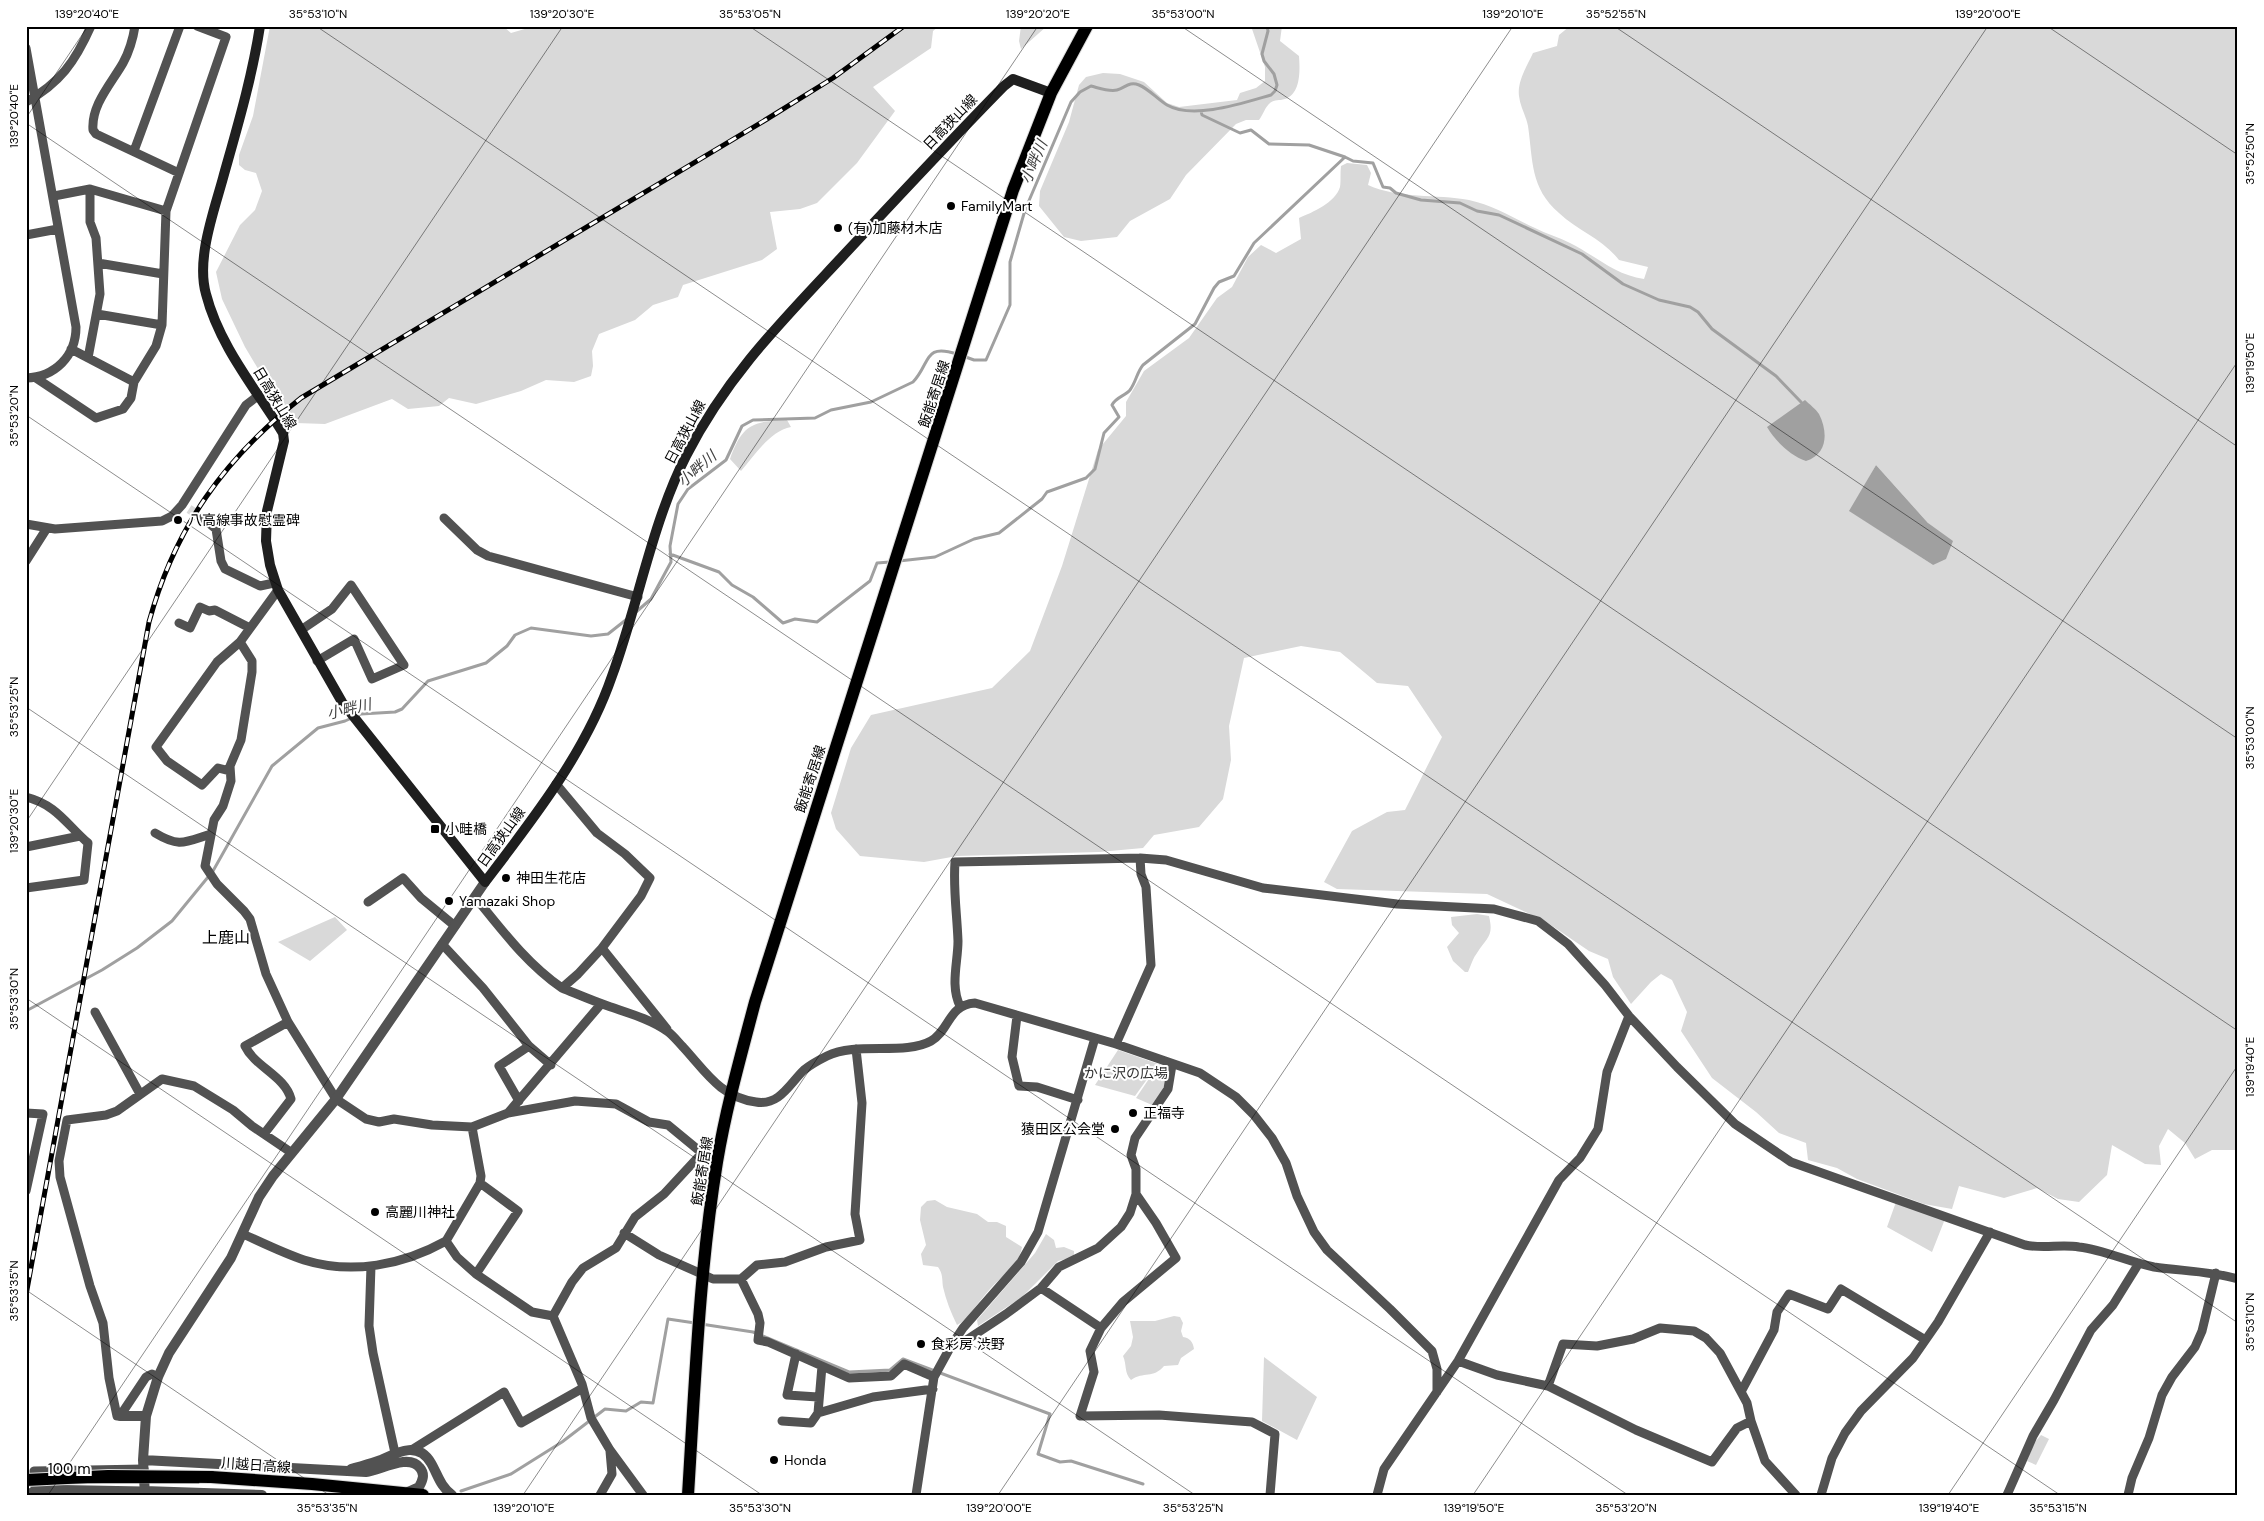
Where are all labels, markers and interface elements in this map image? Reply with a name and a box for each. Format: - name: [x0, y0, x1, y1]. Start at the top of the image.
- text: 139°20'40"E: [55, 6, 119, 22]
- text: 35°53'10"N: [289, 6, 347, 22]
- text: 139°20'30"E: [530, 6, 595, 22]
- text: 35°53'05"N: [719, 6, 781, 22]
- text: 139°20'20"E: [1006, 6, 1070, 22]
- text: 35°53'00"N: [1151, 6, 1215, 22]
- text: 139°20'10"E: [1482, 6, 1544, 22]
- text: 35°52'55"N: [1586, 6, 1646, 22]
- text: 139°20'00"E: [1955, 6, 2021, 22]
- text: 139°20'40"E: [6, 84, 22, 148]
- street label: 日高狭山線: [919, 91, 981, 153]
- text: 35°52'50"N: [2242, 123, 2258, 185]
- water label: 小畔川: [1016, 136, 1053, 187]
- place label: FamilyMart: [961, 197, 1032, 215]
- marker: FamilyMart: [945, 200, 957, 212]
- place label: (有)加藤材木店: [848, 219, 942, 237]
- marker: (有)加藤材木店: [832, 222, 844, 234]
- text: 139°19'50"E: [2242, 332, 2258, 393]
- street label: 飯能寄居線: [915, 358, 953, 430]
- street label: 日高狭山線: [249, 363, 301, 433]
- text: 35°53'20"N: [6, 385, 22, 447]
- street label: 日高狭山線: [661, 397, 709, 467]
- water label: 小畔川: [673, 445, 722, 491]
- place label: 八高線事故慰霊碑: [188, 511, 300, 529]
- marker: 八高線事故慰霊碑: [172, 514, 184, 526]
- text: 35°53'25"N: [6, 677, 22, 737]
- water label: 小畔川: [325, 694, 375, 724]
- text: 35°53'00"N: [2242, 706, 2258, 770]
- street label: 飯能寄居線: [791, 743, 829, 815]
- text: 139°20'30"E: [6, 788, 22, 853]
- street label: 日高狭山線: [473, 803, 529, 871]
- place label: 小畦橋: [445, 820, 487, 838]
- marker: 小畦橋: [429, 823, 441, 835]
- place label: 神田生花店: [516, 869, 586, 887]
- marker: 神田生花店: [500, 872, 512, 884]
- place label: Yamazaki Shop: [459, 892, 555, 910]
- marker: Yamazaki Shop: [443, 895, 455, 907]
- district label: 上鹿山: [202, 927, 250, 948]
- text: 35°53'30"N: [6, 968, 22, 1030]
- text: 139°19'40"E: [2242, 1037, 2258, 1097]
- park label: かに沢の広場: [1084, 1064, 1168, 1082]
- place label: 正福寺: [1143, 1104, 1185, 1122]
- marker: 正福寺: [1127, 1107, 1139, 1119]
- place label: 猿田区公会堂: [1021, 1120, 1105, 1138]
- marker: 猿田区公会堂: [1109, 1123, 1121, 1135]
- street label: 飯能寄居線: [688, 1135, 716, 1207]
- place label: 高麗川神社: [385, 1203, 455, 1221]
- marker: 高麗川神社: [369, 1206, 381, 1218]
- text: 35°53'35"N: [6, 1261, 22, 1321]
- text: 35°53'10"N: [2242, 1293, 2258, 1351]
- place label: 食彩房 渋野: [931, 1335, 1005, 1353]
- marker: 食彩房 渋野: [915, 1338, 927, 1350]
- scale bar: [40, 1451, 198, 1483]
- place label: Honda: [784, 1451, 826, 1469]
- street label: 川越日高線: [220, 1454, 292, 1476]
- marker: Honda: [768, 1454, 780, 1466]
- text: 100 m: [48, 1459, 91, 1479]
- text: 35°53'35"N: [297, 1500, 357, 1516]
- text: 139°20'10"E: [493, 1500, 555, 1516]
- text: 35°53'30"N: [729, 1500, 791, 1516]
- text: 139°20'00"E: [966, 1500, 1032, 1516]
- text: 35°53'25"N: [1163, 1500, 1223, 1516]
- text: 139°19'50"E: [1444, 1500, 1505, 1516]
- text: 35°53'20"N: [1595, 1500, 1657, 1516]
- text: 139°19'40"E: [1919, 1500, 1979, 1516]
- text: 35°53'15"N: [2029, 1500, 2087, 1516]

